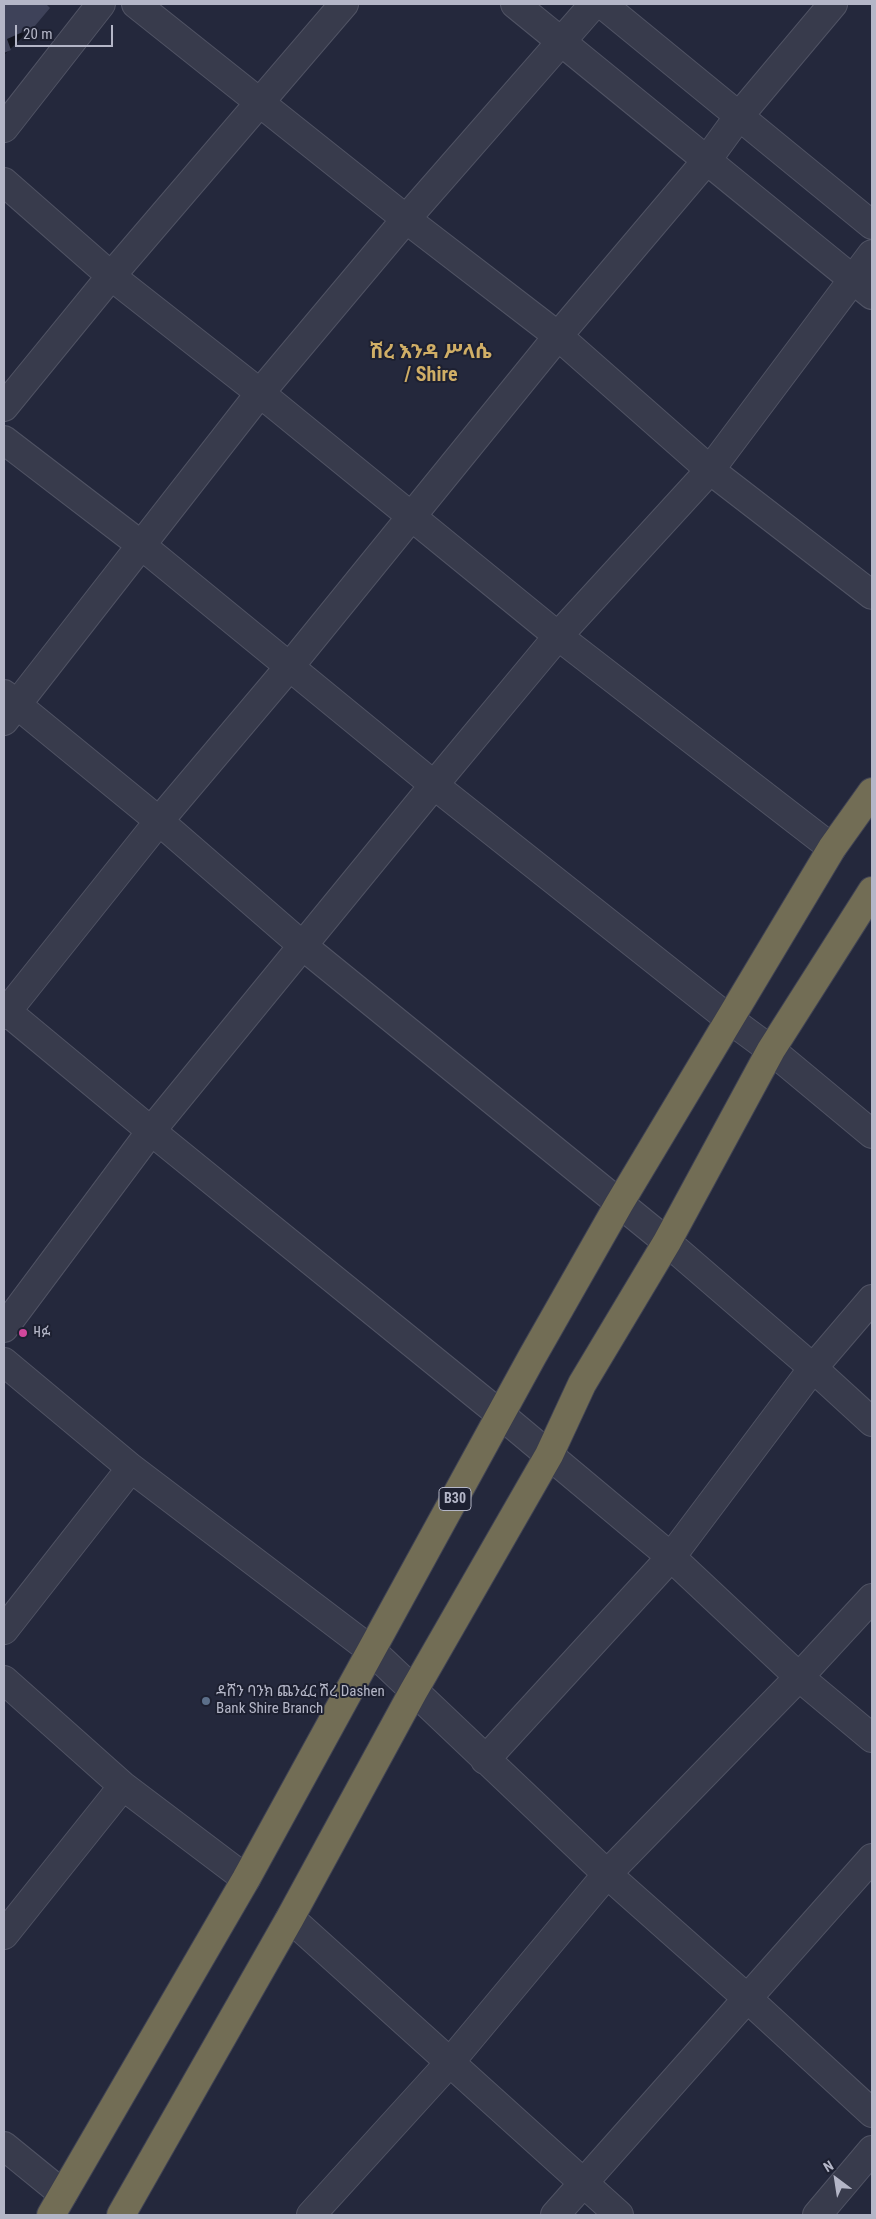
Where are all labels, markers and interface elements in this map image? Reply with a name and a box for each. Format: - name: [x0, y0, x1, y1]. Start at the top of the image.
- scale bar: [18, 15, 115, 47]
- text: 20 m: [23, 25, 53, 43]
- district label: ሽረ እንዳ ሥላሴ / Shire: [370, 341, 492, 388]
- place label: ዛፉ: [33, 1324, 50, 1342]
- marker: ዛፉ: [17, 1327, 29, 1339]
- road number: B30: [439, 1488, 471, 1510]
- place label: ዳሸን ባንክ ጨንፈር ሽረ Dashen Bank Shire Branch: [216, 1683, 385, 1718]
- marker: ዳሸን ባንክ ጨንፈር ሽረ Dashen Bank Shire Branch: [200, 1695, 212, 1707]
- north arrow: [811, 2154, 861, 2204]
- text: N: [820, 2157, 836, 2175]

